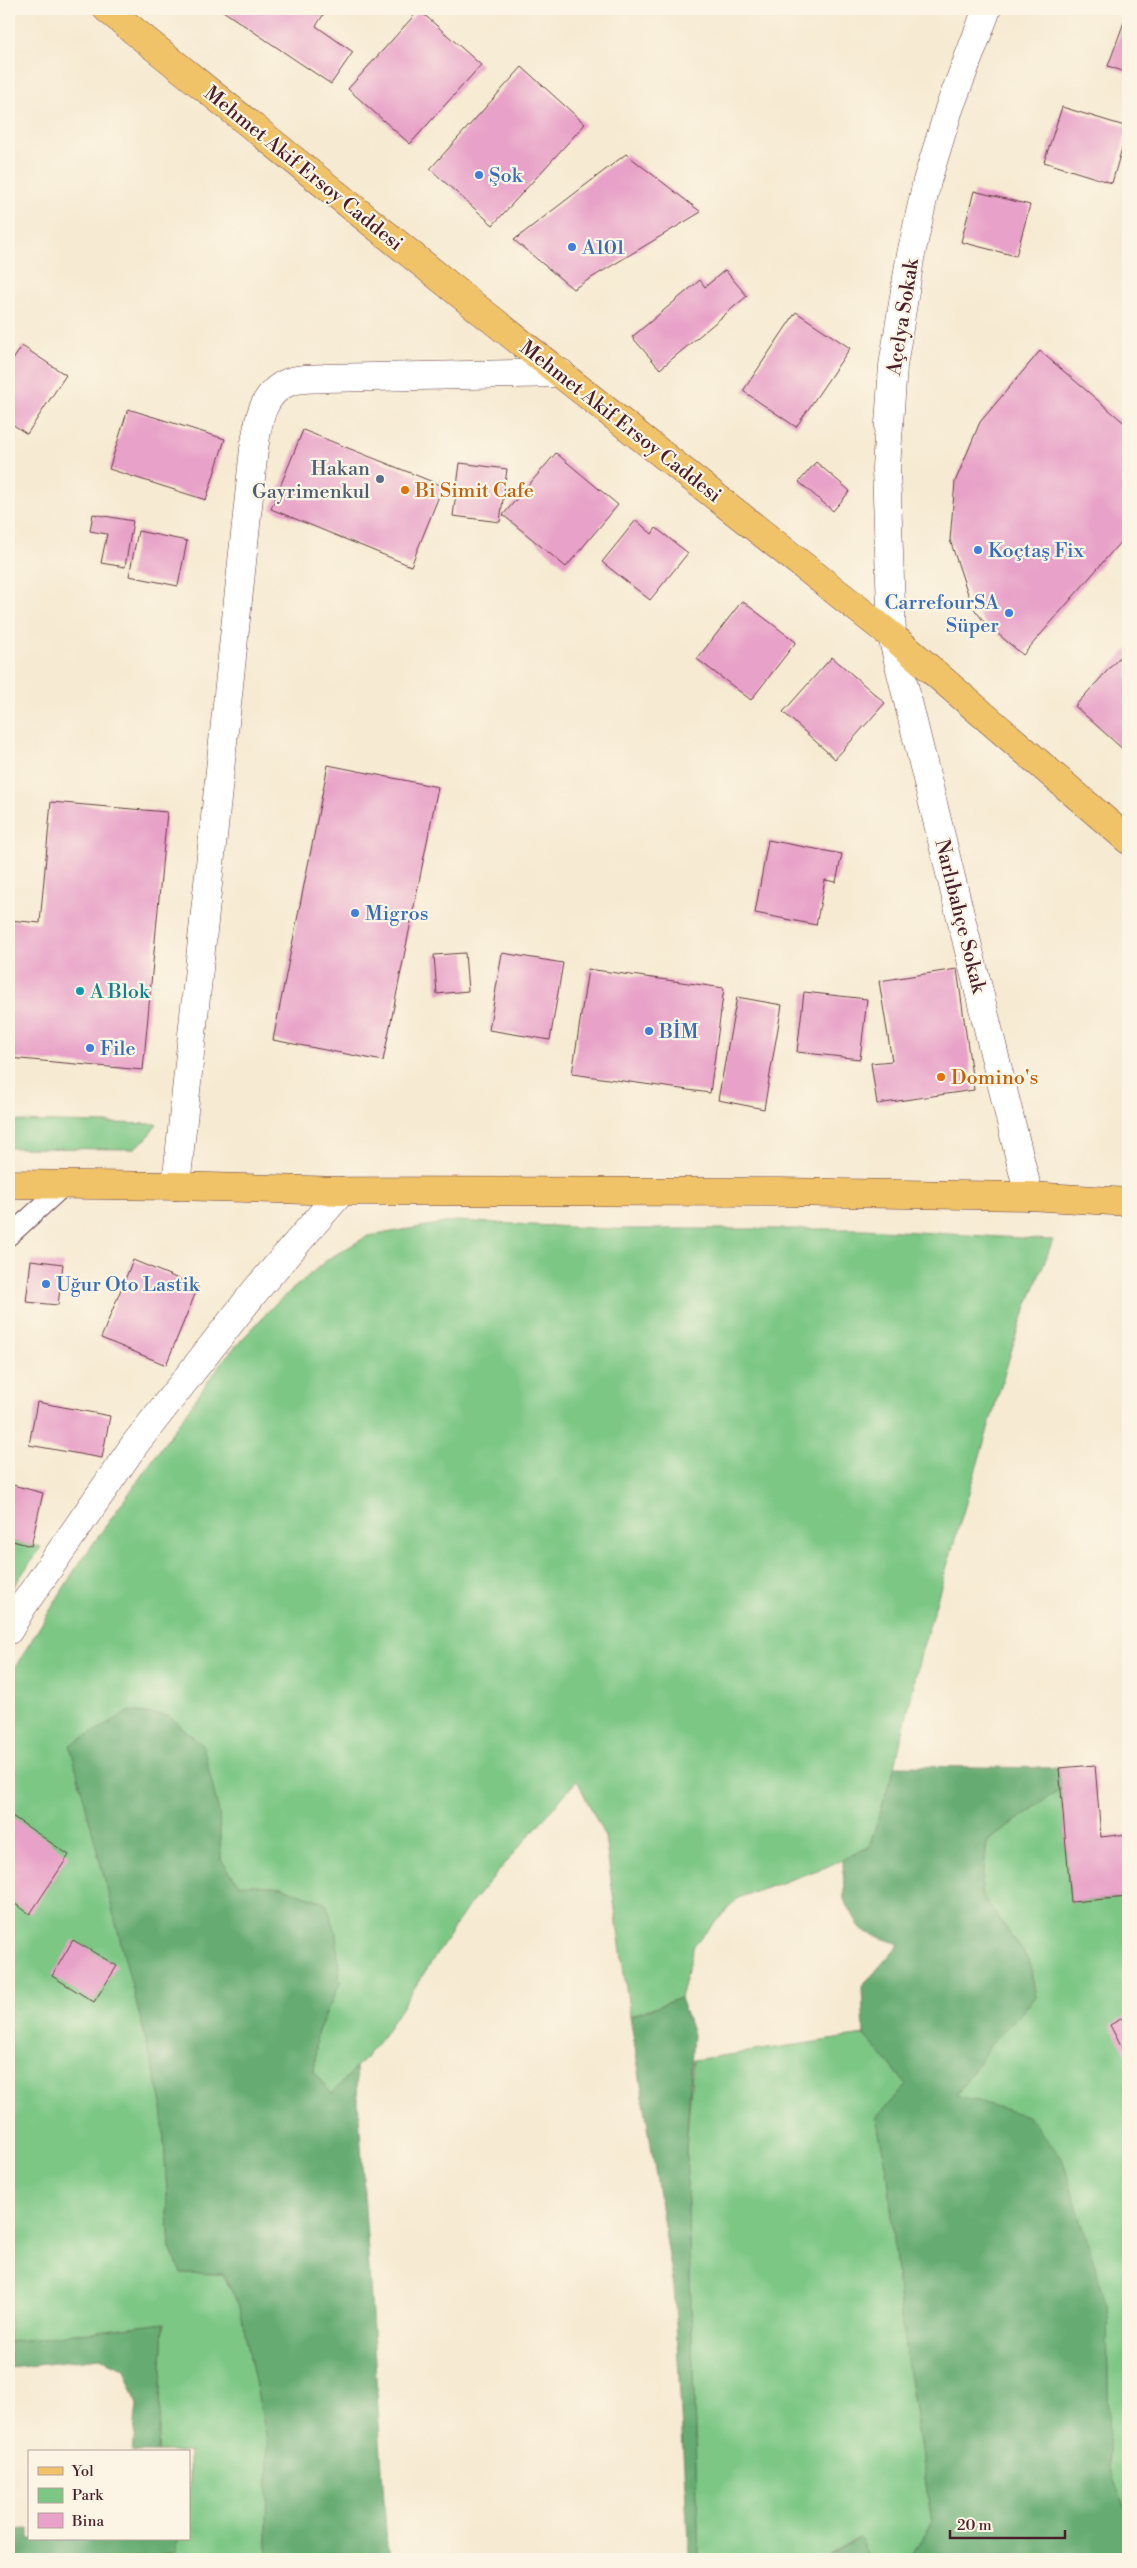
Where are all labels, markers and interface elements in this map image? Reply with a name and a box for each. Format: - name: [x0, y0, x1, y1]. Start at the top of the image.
- street label: Mehmet Akif Ersoy Caddesi: [199, 81, 408, 257]
- place label: Şok: [489, 164, 524, 189]
- marker: Şok: [473, 169, 485, 181]
- place label: A101: [581, 236, 625, 261]
- marker: A101: [566, 241, 578, 253]
- street label: Açelya Sokak: [882, 256, 925, 378]
- street label: Mehmet Akif Ersoy Caddesi: [514, 336, 726, 509]
- place label: Hakan Gayrimenkul: [252, 457, 370, 505]
- marker: Hakan Gayrimenkul: [374, 473, 386, 485]
- place label: Bi Simit Cafe: [414, 479, 534, 504]
- marker: Bi Simit Cafe: [399, 484, 411, 496]
- place label: Koçtaş Fix: [988, 539, 1085, 564]
- marker: Koçtaş Fix: [972, 544, 984, 556]
- place label: CarrefourSA Süper: [885, 591, 1000, 639]
- marker: CarrefourSA Süper: [1003, 607, 1015, 619]
- street label: Narlıbahçe Sokak: [928, 837, 991, 997]
- place label: Migros: [365, 902, 429, 927]
- marker: Migros: [349, 907, 361, 919]
- place label: A Blok: [89, 980, 151, 1005]
- marker: A Blok: [74, 985, 86, 997]
- place label: BİM: [658, 1019, 699, 1045]
- marker: BİM: [643, 1025, 655, 1037]
- place label: File: [100, 1037, 136, 1062]
- marker: File: [84, 1042, 96, 1054]
- place label: Domino's: [951, 1066, 1038, 1091]
- marker: Domino's: [935, 1071, 947, 1083]
- place label: Uğur Oto Lastik: [56, 1273, 201, 1298]
- marker: Uğur Oto Lastik: [40, 1278, 52, 1290]
- legend: [28, 2450, 190, 2540]
- text: Yol: [71, 2462, 94, 2481]
- text: Park: [72, 2486, 104, 2505]
- scale bar: [950, 2508, 1064, 2540]
- text: Bina: [71, 2512, 104, 2531]
- text: 20 m: [957, 2516, 992, 2535]

